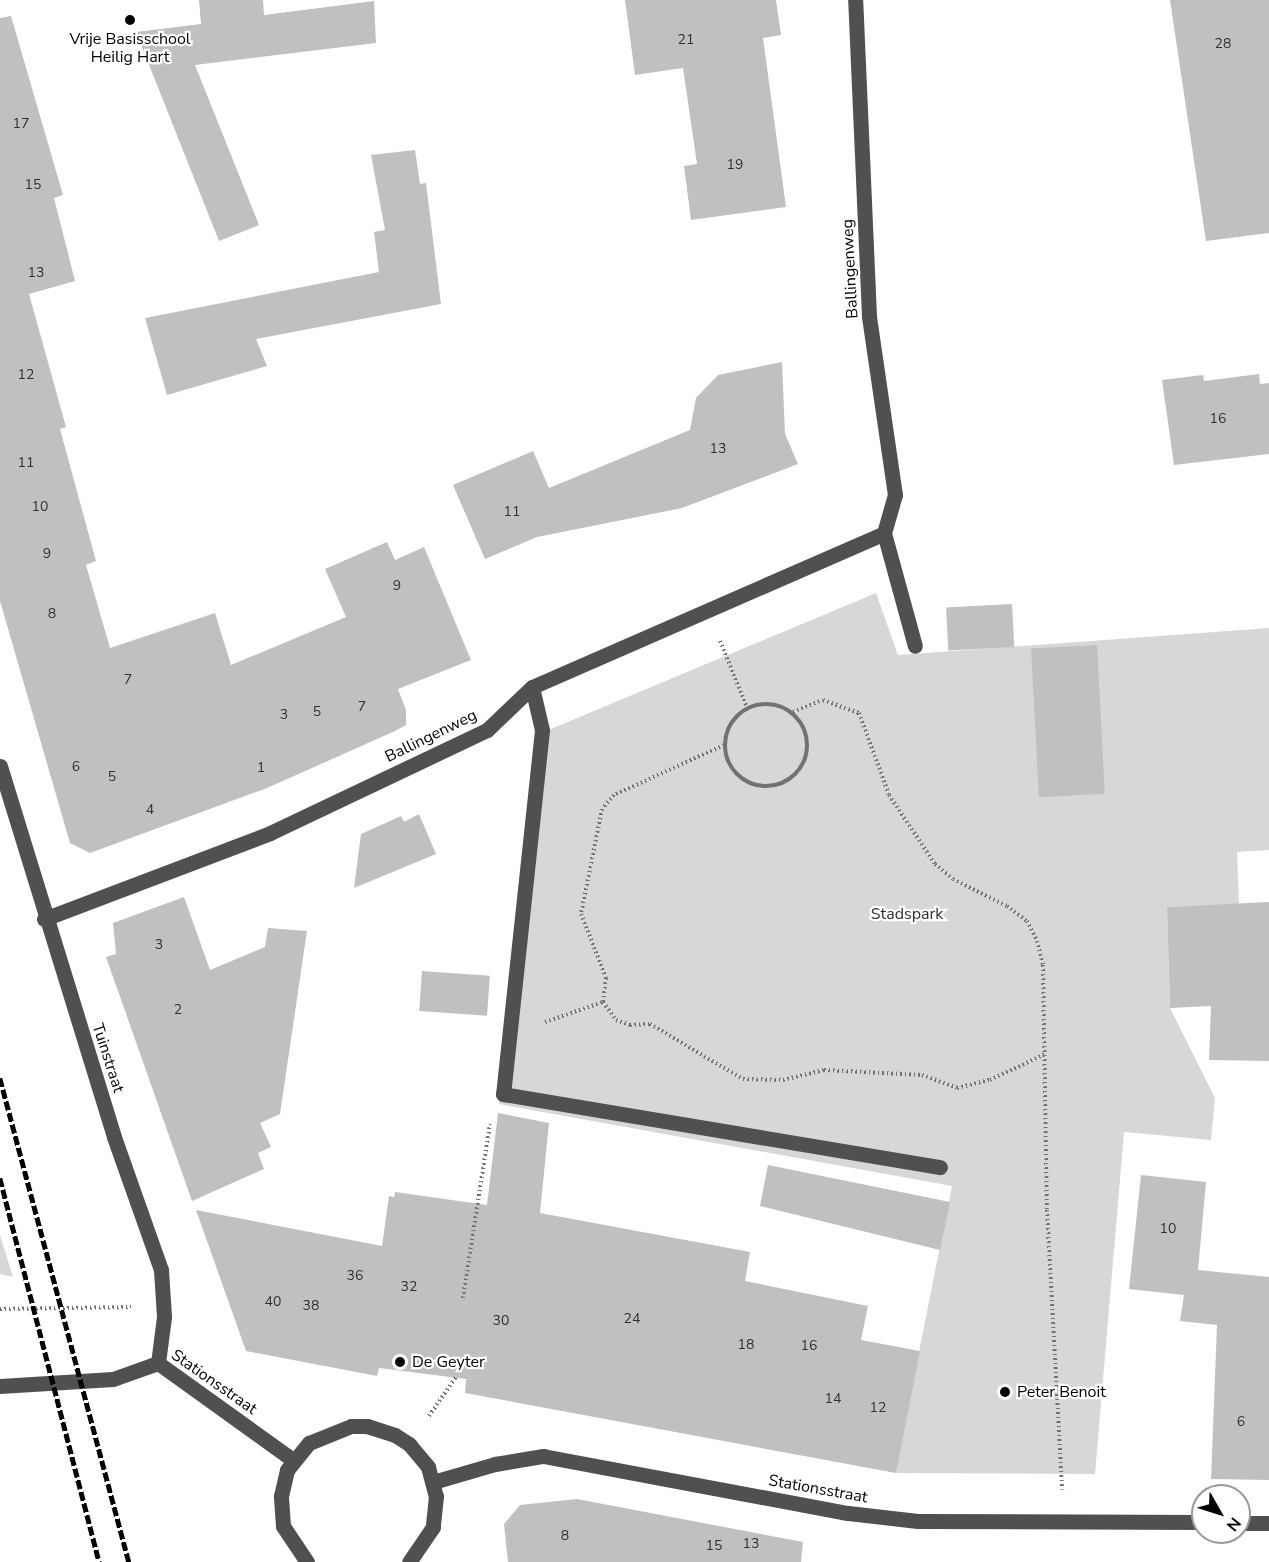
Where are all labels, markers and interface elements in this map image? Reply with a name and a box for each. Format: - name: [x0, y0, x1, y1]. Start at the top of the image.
- marker: Vrije Basisschool Heilig Hart: [123, 13, 137, 27]
- place label: Vrije Basisschool Heilig Hart: [69, 29, 191, 67]
- house number: 21: [678, 32, 694, 48]
- house number: 28: [1215, 36, 1231, 52]
- house number: 17: [13, 116, 29, 132]
- house number: 19: [727, 157, 743, 173]
- house number: 15: [25, 177, 41, 193]
- street label: Ballingenweg: [838, 219, 862, 319]
- house number: 13: [28, 265, 44, 281]
- house number: 12: [18, 367, 34, 383]
- house number: 16: [1210, 411, 1226, 427]
- house number: 13: [710, 441, 726, 457]
- house number: 11: [18, 455, 34, 471]
- house number: 10: [32, 499, 48, 515]
- house number: 11: [504, 504, 520, 520]
- house number: 9: [43, 546, 51, 562]
- house number: 9: [393, 578, 401, 594]
- house number: 8: [48, 606, 56, 622]
- house number: 7: [124, 672, 132, 688]
- house number: 7: [358, 699, 366, 715]
- house number: 5: [313, 704, 321, 720]
- street label: Ballingenweg: [382, 706, 480, 766]
- house number: 3: [280, 707, 288, 723]
- house number: 6: [72, 759, 80, 775]
- house number: 1: [257, 760, 265, 776]
- house number: 5: [108, 769, 116, 785]
- house number: 4: [146, 802, 154, 818]
- park label: Stadspark: [871, 904, 943, 924]
- house number: 3: [155, 937, 163, 953]
- house number: 2: [174, 1002, 182, 1018]
- street label: Tuinstraat: [88, 1021, 128, 1095]
- house number: 10: [1160, 1221, 1176, 1237]
- house number: 36: [347, 1268, 363, 1284]
- house number: 32: [401, 1279, 417, 1295]
- house number: 40: [265, 1294, 281, 1310]
- house number: 38: [303, 1298, 319, 1314]
- house number: 24: [624, 1311, 640, 1327]
- house number: 30: [493, 1313, 509, 1329]
- house number: 18: [738, 1337, 754, 1353]
- house number: 16: [801, 1338, 817, 1354]
- street label: Stationsstraat: [167, 1345, 261, 1419]
- place label: De Geyter: [412, 1352, 485, 1372]
- marker: De Geyter: [393, 1355, 407, 1369]
- place label: Peter Benoit: [1017, 1382, 1106, 1402]
- marker: Peter Benoit: [998, 1385, 1012, 1399]
- house number: 14: [825, 1391, 841, 1407]
- house number: 12: [870, 1400, 886, 1416]
- house number: 6: [1237, 1414, 1245, 1430]
- street label: Stationsstraat: [767, 1471, 869, 1507]
- north arrow: [1191, 1484, 1251, 1544]
- text: N: [1221, 1512, 1246, 1536]
- house number: 8: [561, 1528, 569, 1544]
- house number: 13: [743, 1536, 759, 1552]
- house number: 15: [706, 1538, 722, 1554]

